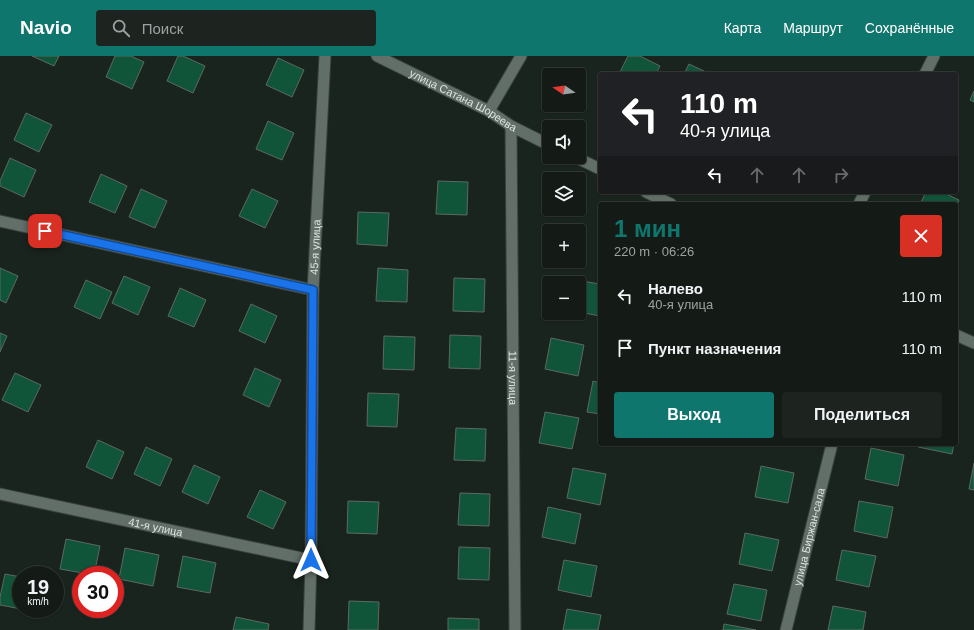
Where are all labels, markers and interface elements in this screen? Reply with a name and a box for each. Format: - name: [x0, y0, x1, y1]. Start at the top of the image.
- search box: [96, 10, 376, 46]
- text: Navio: [20, 17, 72, 38]
- icon: search: [110, 17, 132, 39]
- text: Поиск: [142, 20, 183, 37]
- text: Карта: [724, 20, 761, 36]
- text: Маршрут: [783, 20, 843, 36]
- text: Сохранённые: [865, 20, 954, 36]
- street label: улица Сатана Шореева: [408, 67, 520, 134]
- north arrow: [542, 68, 586, 112]
- map controls: [542, 68, 586, 320]
- icon: left: [614, 88, 666, 140]
- text: 110 m: [680, 88, 758, 119]
- button: sound: [542, 120, 586, 164]
- text: 40-я улица: [680, 121, 770, 141]
- icon: left: [704, 164, 726, 186]
- icon: ahead: [746, 164, 768, 186]
- icon: ahead: [788, 164, 810, 186]
- icon: right: [830, 164, 852, 186]
- button: layers: [542, 172, 586, 216]
- pin: [28, 214, 62, 248]
- text: 1 мин: [614, 215, 681, 242]
- button: close: [900, 215, 942, 257]
- street label: 45-я улица: [308, 218, 323, 275]
- icon: arrive: [34, 220, 56, 242]
- button: +: [542, 224, 586, 268]
- text: 220 m · 06:26: [614, 244, 694, 259]
- button: −: [542, 276, 586, 320]
- text: Налево: [648, 280, 703, 297]
- icon: left: [614, 285, 636, 307]
- text: 110 m: [901, 288, 942, 305]
- text: 40-я улица: [648, 297, 713, 312]
- icon: arrive: [614, 337, 636, 359]
- text: Пункт назначения: [648, 340, 781, 357]
- text: 110 m: [901, 340, 942, 357]
- street label: 11-я улица: [507, 351, 519, 406]
- button: Выход: [614, 392, 774, 438]
- button: Поделиться: [782, 392, 942, 438]
- street label: улица Биржан-сала: [791, 486, 827, 587]
- street label: 41-я улица: [127, 515, 185, 539]
- position arrow: [290, 539, 332, 581]
- speed limit sign: 30: [72, 566, 124, 618]
- text: 19: [27, 576, 49, 598]
- text: km/h: [27, 596, 49, 607]

